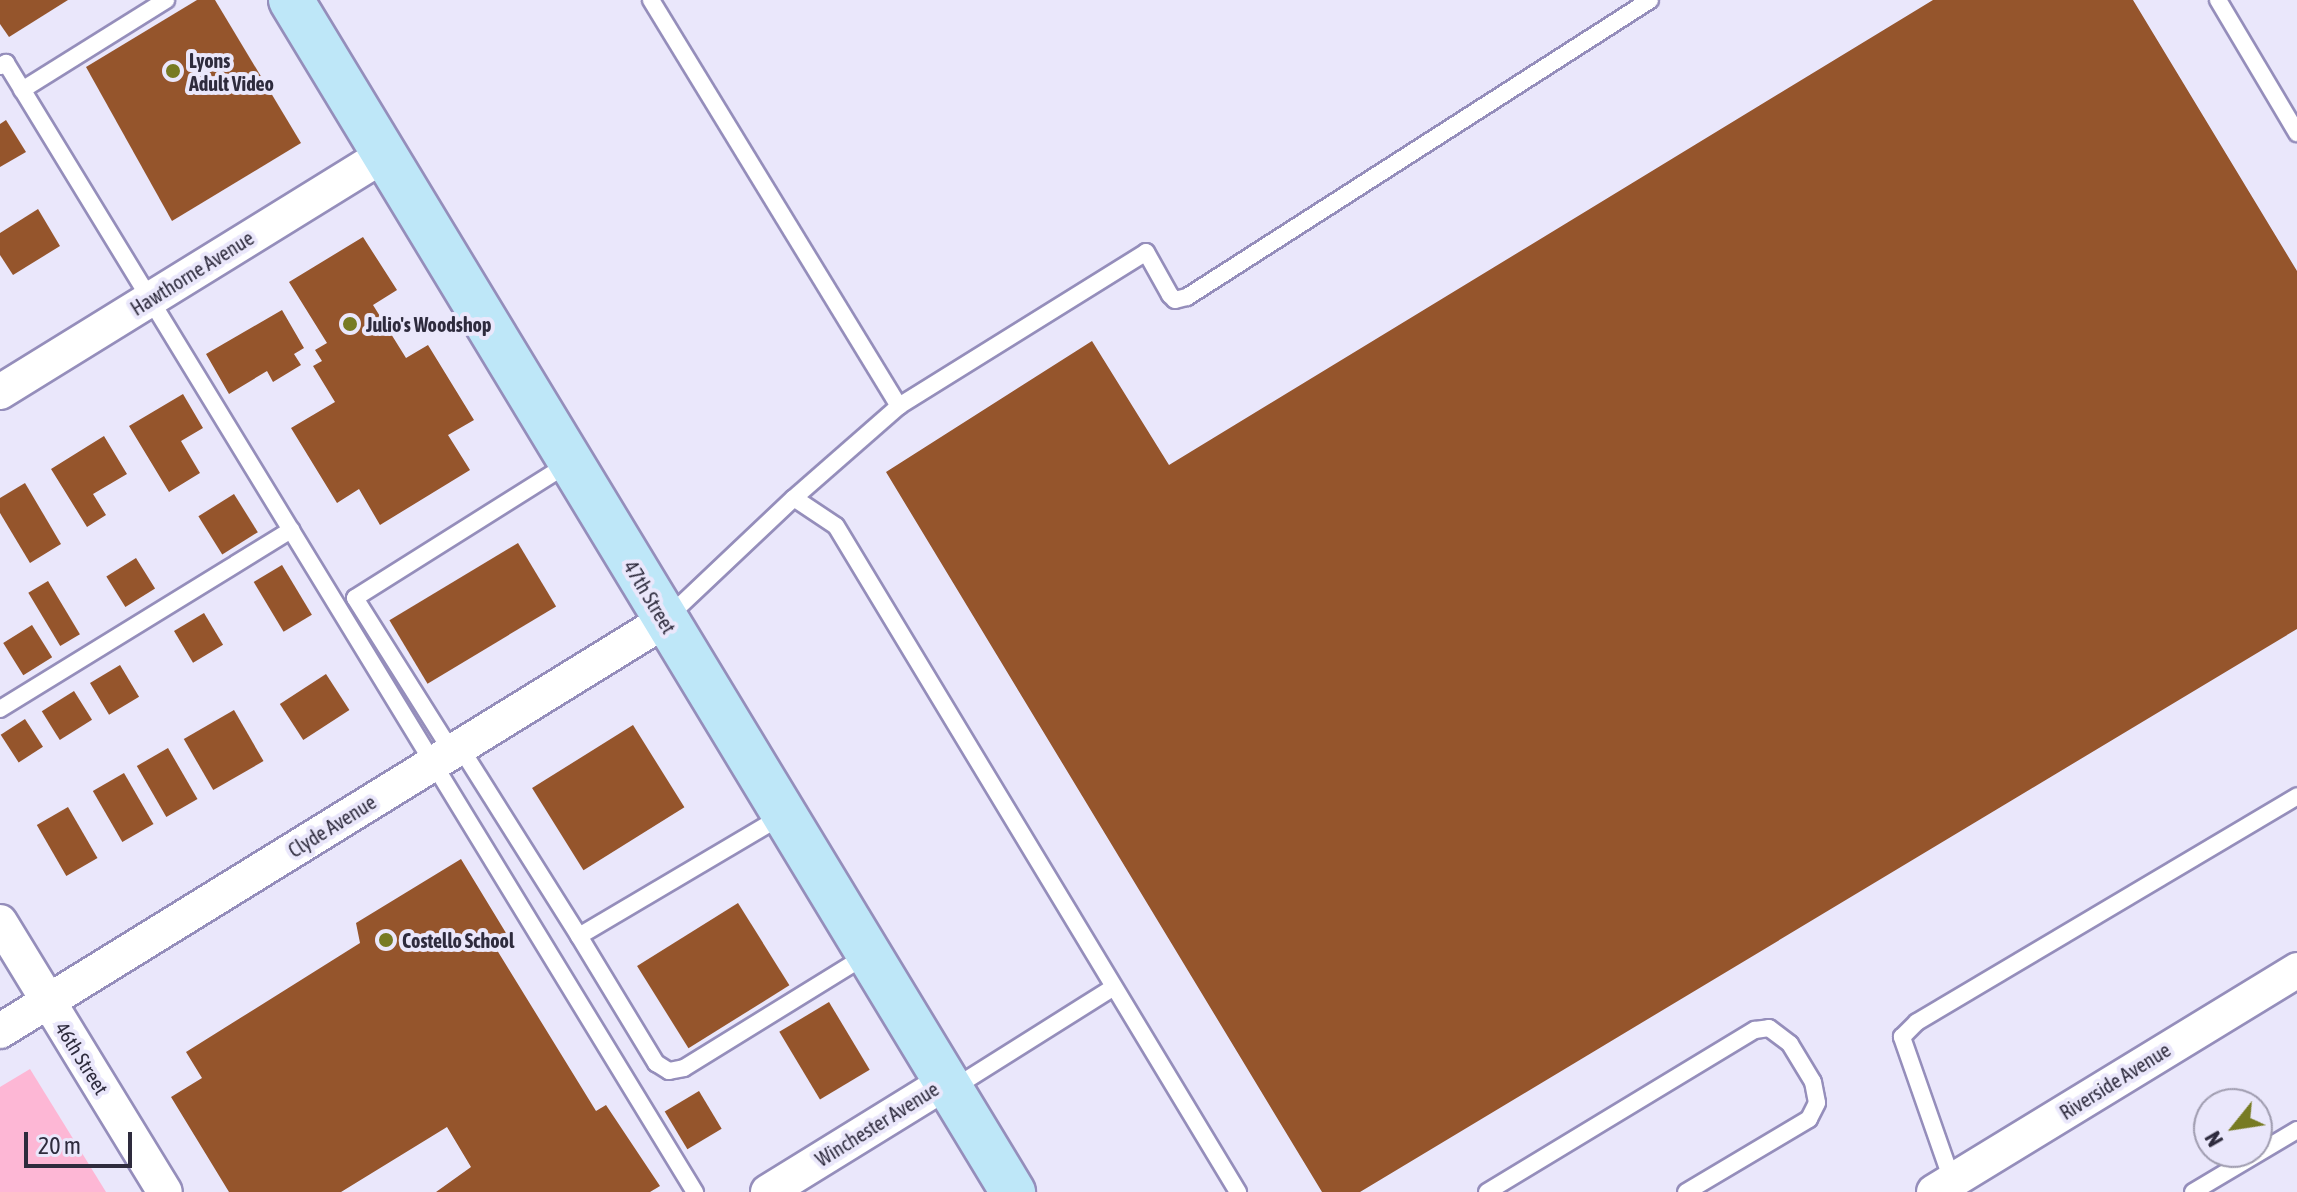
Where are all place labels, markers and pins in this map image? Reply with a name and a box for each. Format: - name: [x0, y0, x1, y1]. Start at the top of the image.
- place label: Lyons Adult Video: [189, 48, 274, 95]
- marker: Lyons Adult Video: [164, 62, 182, 80]
- place label: Julio's Woodshop: [366, 312, 491, 336]
- marker: Julio's Woodshop: [341, 315, 359, 333]
- place label: Costello School: [402, 928, 514, 952]
- marker: Costello School: [377, 931, 395, 949]

